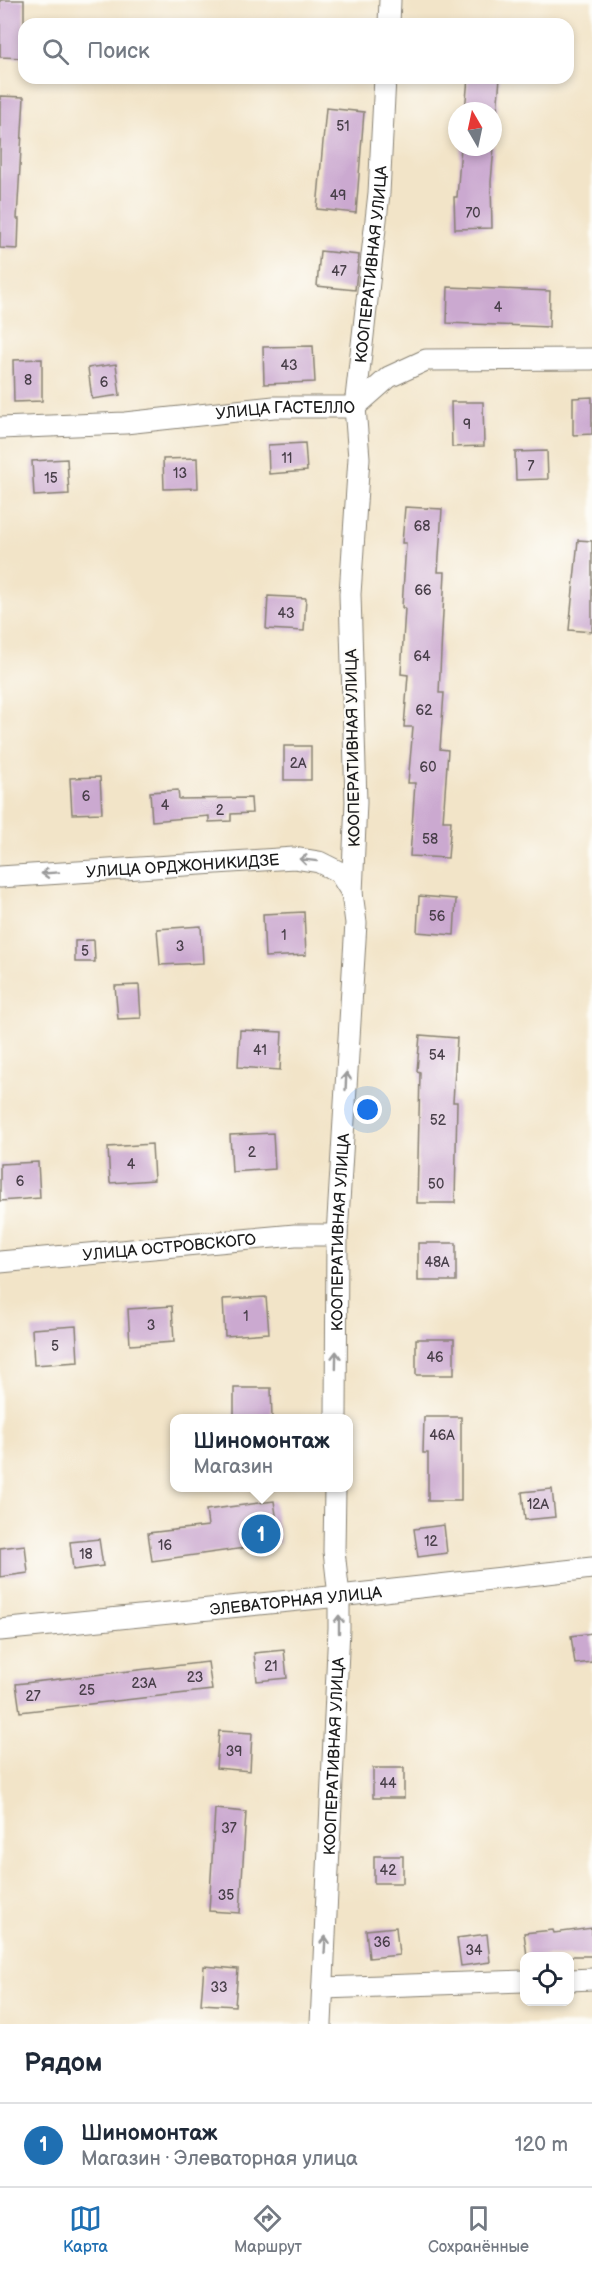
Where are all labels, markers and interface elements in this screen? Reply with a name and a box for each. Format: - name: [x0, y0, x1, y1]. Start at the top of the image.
- search box: [18, 18, 574, 84]
- icon: search: [39, 35, 72, 68]
- text: Поиск: [87, 38, 150, 65]
- north arrow: [448, 102, 502, 156]
- house number: 51: [336, 118, 350, 135]
- street label: КООПЕРАТИВНАЯ УЛИЦА: [352, 165, 391, 364]
- house number: 49: [330, 187, 346, 204]
- house number: 70: [465, 205, 481, 222]
- house number: 47: [331, 263, 347, 280]
- house number: 4: [494, 299, 503, 316]
- house number: 43: [280, 357, 298, 374]
- house number: 8: [24, 372, 32, 389]
- house number: 6: [100, 374, 109, 391]
- street label: УЛИЦА ГАСТЕЛЛО: [215, 399, 355, 424]
- house number: 9: [463, 416, 471, 433]
- house number: 11: [282, 450, 292, 467]
- house number: 7: [528, 458, 535, 475]
- house number: 13: [173, 465, 187, 482]
- house number: 15: [44, 470, 58, 487]
- house number: 68: [414, 518, 430, 535]
- house number: 66: [414, 582, 432, 599]
- house number: 43: [277, 605, 295, 622]
- street label: КООПЕРАТИВНАЯ УЛИЦА: [342, 648, 365, 847]
- house number: 64: [413, 648, 431, 665]
- house number: 62: [416, 702, 433, 719]
- house number: 2А: [290, 755, 307, 772]
- house number: 60: [420, 759, 436, 776]
- house number: 6: [82, 788, 91, 805]
- house number: 4: [161, 797, 170, 814]
- house number: 2: [216, 802, 225, 819]
- house number: 58: [422, 831, 438, 848]
- street label: УЛИЦА ОРДЖОНИКИДЗЕ: [85, 851, 280, 882]
- one-way arrow: [298, 855, 318, 866]
- one-way arrow: [41, 868, 61, 879]
- house number: 56: [429, 908, 446, 925]
- house number: 1: [281, 927, 287, 944]
- house number: 3: [176, 938, 184, 955]
- house number: 5: [81, 943, 89, 960]
- house number: 41: [253, 1042, 267, 1059]
- house number: 54: [429, 1047, 446, 1064]
- one-way arrow: [341, 1072, 352, 1092]
- your location: [353, 1095, 382, 1124]
- house number: 52: [430, 1112, 447, 1129]
- street label: КООПЕРАТИВНАЯ УЛИЦА: [328, 1132, 354, 1331]
- house number: 2: [248, 1144, 257, 1161]
- house number: 4: [127, 1156, 136, 1173]
- house number: 6: [16, 1173, 25, 1190]
- house number: 50: [428, 1176, 444, 1193]
- street label: УЛИЦА ОСТРОВСКОГО: [82, 1231, 257, 1265]
- house number: 48А: [424, 1254, 450, 1271]
- house number: 1: [243, 1308, 249, 1325]
- house number: 3: [147, 1317, 155, 1334]
- house number: 5: [51, 1338, 59, 1355]
- house number: 46: [426, 1349, 444, 1366]
- one-way arrow: [330, 1351, 342, 1371]
- popup: [170, 1414, 353, 1492]
- house number: 46А: [429, 1427, 455, 1444]
- text: Шиномонтаж: [193, 1428, 330, 1455]
- text: Магазин: [193, 1455, 273, 1479]
- house number: 12А: [527, 1496, 550, 1513]
- pin: 1: [242, 1512, 280, 1556]
- house number: 12: [424, 1533, 439, 1550]
- house number: 16: [158, 1537, 172, 1554]
- house number: 18: [79, 1546, 93, 1563]
- street label: ЭЛЕВАТОРНАЯ УЛИЦА: [209, 1583, 383, 1620]
- one-way arrow: [333, 1614, 345, 1634]
- street label: КООПЕРАТИВНАЯ УЛИЦА: [321, 1657, 349, 1856]
- house number: 21: [264, 1658, 278, 1675]
- house number: 23: [187, 1669, 203, 1686]
- house number: 23А: [131, 1675, 157, 1692]
- house number: 25: [79, 1682, 95, 1699]
- house number: 27: [25, 1688, 41, 1705]
- house number: 39: [226, 1743, 242, 1760]
- house number: 44: [379, 1775, 397, 1792]
- house number: 37: [221, 1820, 237, 1837]
- house number: 42: [380, 1862, 397, 1879]
- house number: 35: [218, 1887, 234, 1904]
- house number: 36: [373, 1934, 391, 1951]
- one-way arrow: [320, 1935, 331, 1955]
- house number: 34: [465, 1942, 483, 1959]
- map controls: [520, 1952, 574, 2006]
- button: locate: [520, 1952, 574, 2006]
- house number: 33: [210, 1979, 228, 1996]
- text: Рядом: [24, 2048, 102, 2079]
- text: Шиномонтаж: [81, 2120, 217, 2147]
- text: 1: [39, 2133, 48, 2157]
- text: 120 m: [515, 2133, 568, 2157]
- text: Магазин · Элеваторная улица: [81, 2147, 358, 2171]
- tab: Карта: [63, 2202, 108, 2257]
- tab: Маршрут: [234, 2202, 302, 2257]
- tab: Сохранённые: [428, 2202, 529, 2257]

